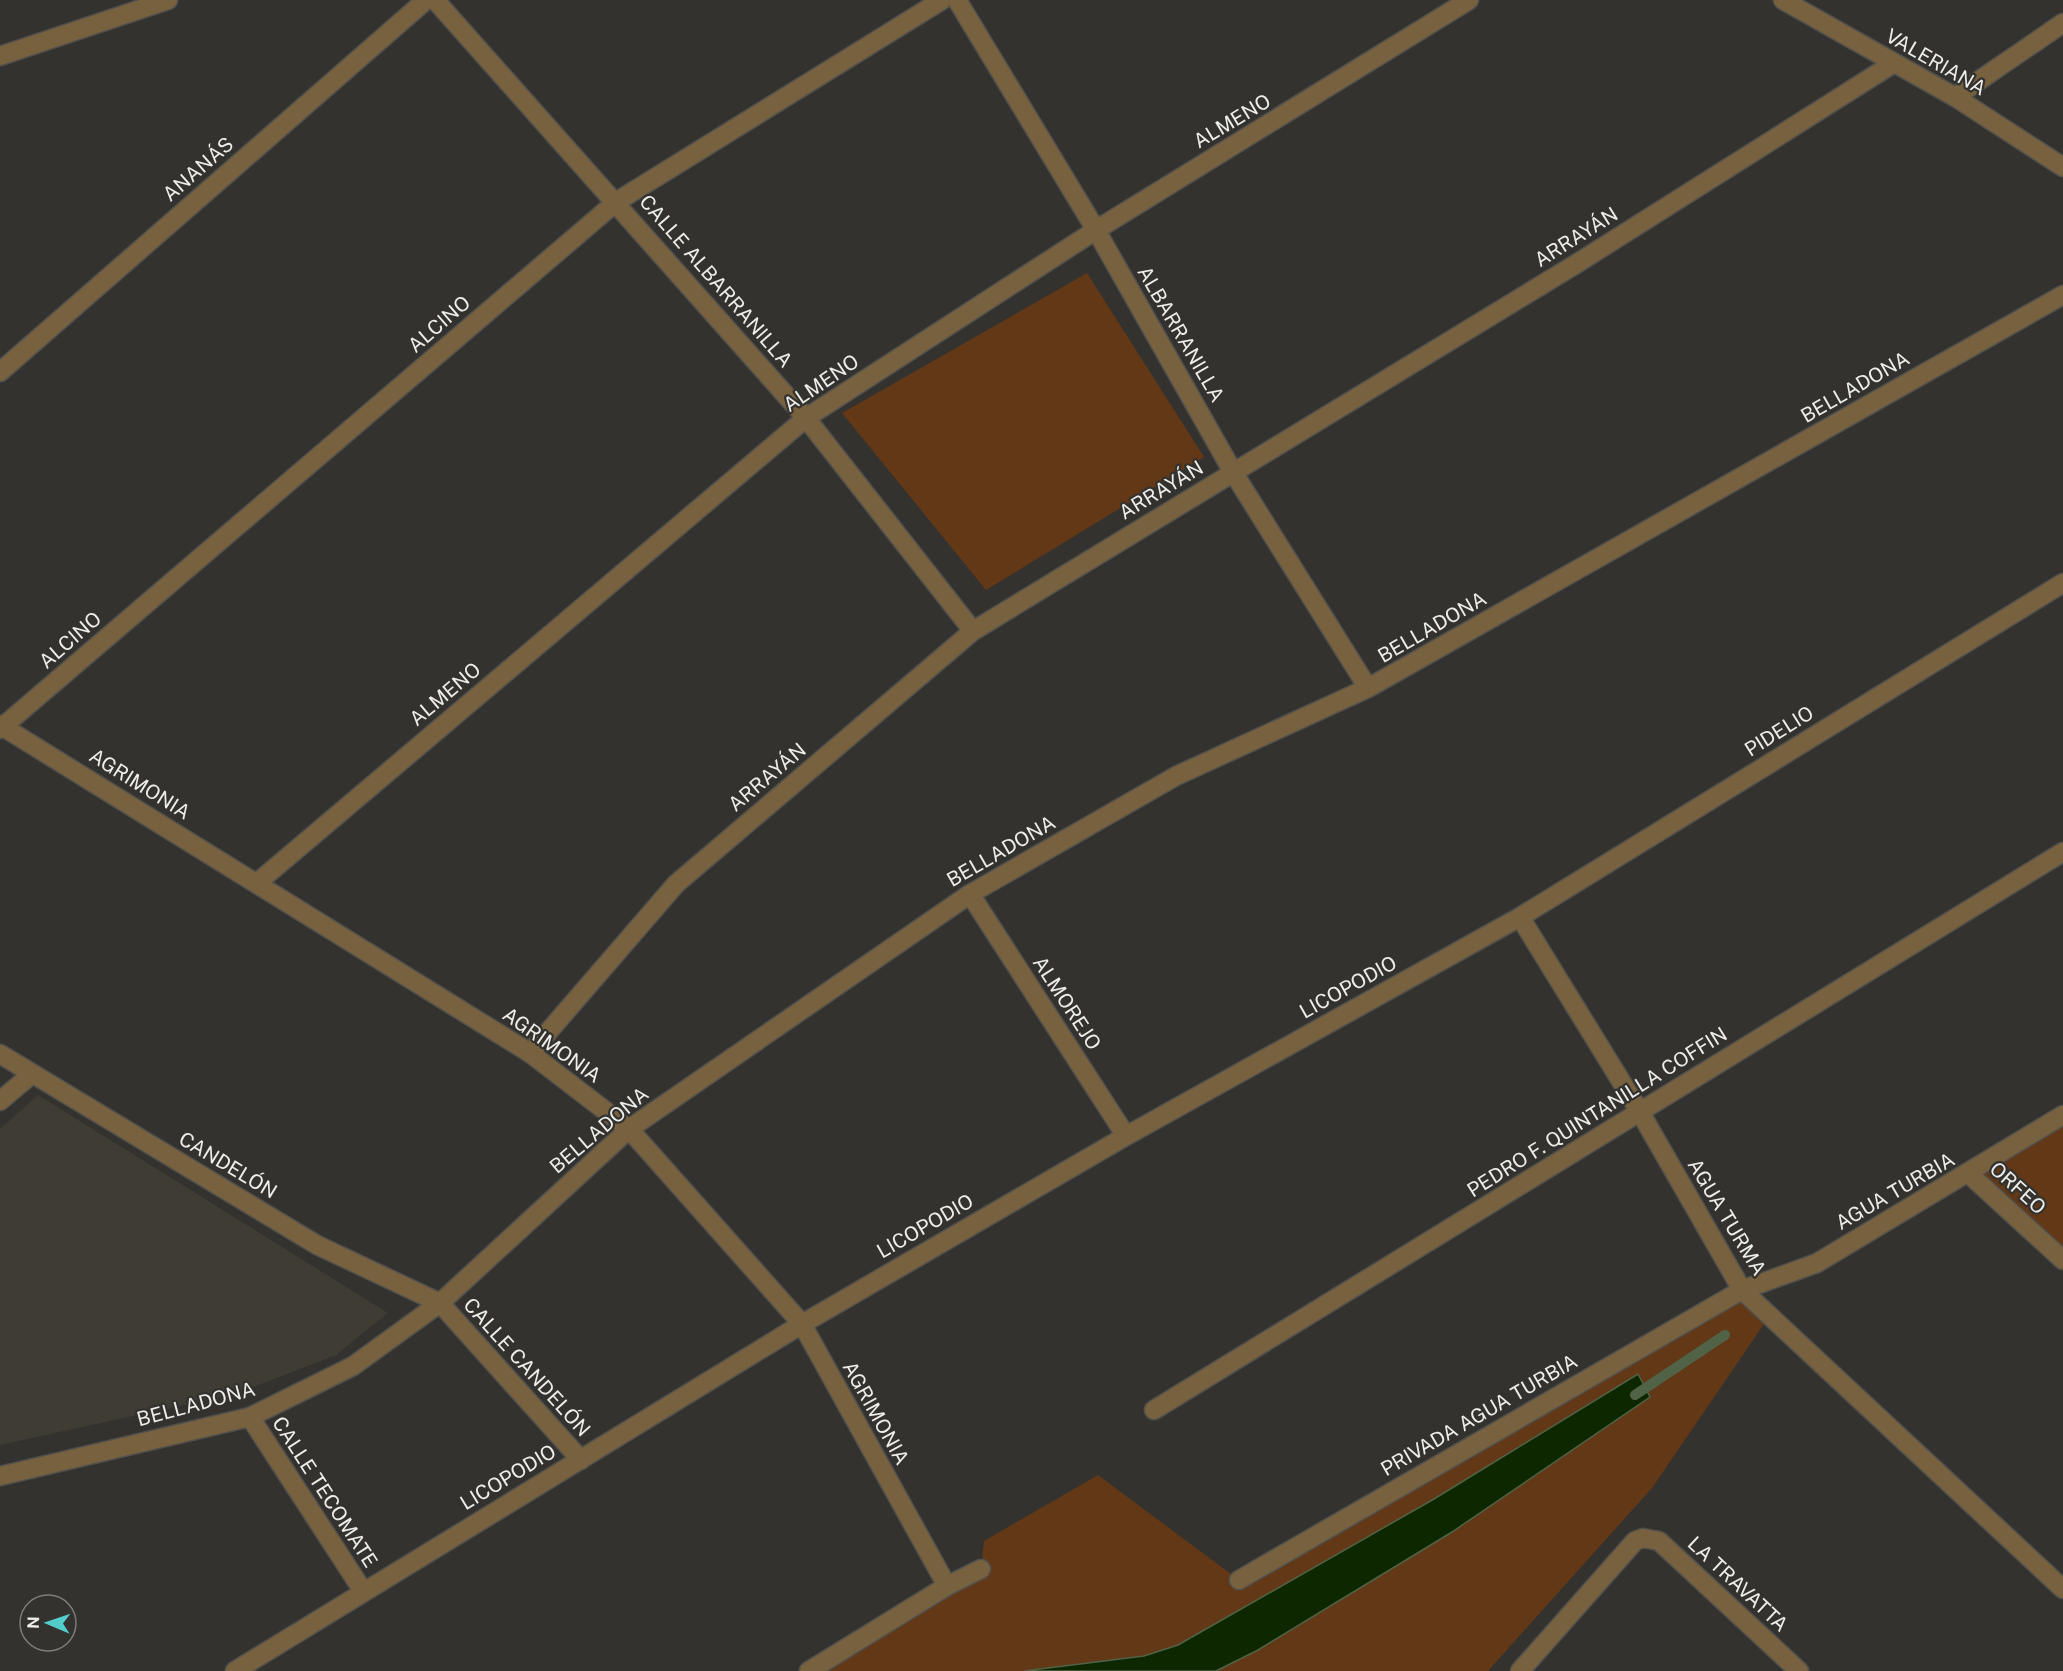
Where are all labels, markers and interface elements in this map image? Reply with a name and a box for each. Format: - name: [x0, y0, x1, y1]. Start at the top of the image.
- street label: VALERIANA: [1881, 24, 1991, 100]
- street label: ALMENO: [1189, 89, 1275, 153]
- street label: ANANÁS: [157, 131, 238, 206]
- street label: CALLE ALBARRANILLA: [634, 190, 798, 372]
- street label: ARRAYÁN: [1529, 201, 1622, 272]
- street label: ALBARRANILLA: [1132, 262, 1230, 406]
- street label: ALCINO: [403, 290, 475, 358]
- street label: BELLADONA: [1796, 346, 1914, 428]
- street label: ALMENO: [779, 349, 863, 417]
- street label: ARRAYÁN: [1114, 455, 1207, 524]
- street label: BELLADONA: [1373, 586, 1491, 668]
- street label: ALCINO: [34, 606, 106, 674]
- street label: ALMENO: [404, 657, 486, 731]
- street label: PIDELIO: [1740, 701, 1818, 761]
- street label: ARRAYÁN: [723, 737, 811, 816]
- street label: AGRIMONIA: [85, 743, 195, 825]
- street label: BELLADONA: [942, 810, 1060, 892]
- street label: LICOPODIO: [1295, 950, 1401, 1024]
- street label: ALMOREJO: [1028, 952, 1106, 1054]
- street label: AGRIMONIA: [498, 1002, 606, 1088]
- street label: PEDRO F. QUINTANILLA COFFIN: [1463, 1022, 1731, 1202]
- street label: BELLADONA: [545, 1082, 653, 1178]
- street label: CANDELÓN: [175, 1126, 282, 1204]
- street label: AGUA TURBIA: [1831, 1147, 1959, 1235]
- street label: AGUA TURMA: [1683, 1154, 1771, 1280]
- street label: ORFEO: [1985, 1157, 2051, 1219]
- street label: LICOPODIO: [873, 1189, 977, 1263]
- street label: CALLE CANDELÓN: [458, 1292, 596, 1441]
- street label: PRIVADA AGUA TURBIA: [1376, 1349, 1582, 1481]
- street label: AGRIMONIA: [838, 1357, 914, 1469]
- street label: BELLADONA: [134, 1377, 258, 1431]
- street label: CALLE TECOMATE: [267, 1412, 383, 1572]
- street label: LICOPODIO: [456, 1439, 560, 1515]
- street label: LA TRAVATTA: [1683, 1531, 1793, 1637]
- north arrow: [18, 1593, 78, 1653]
- text: N: [24, 1616, 43, 1629]

